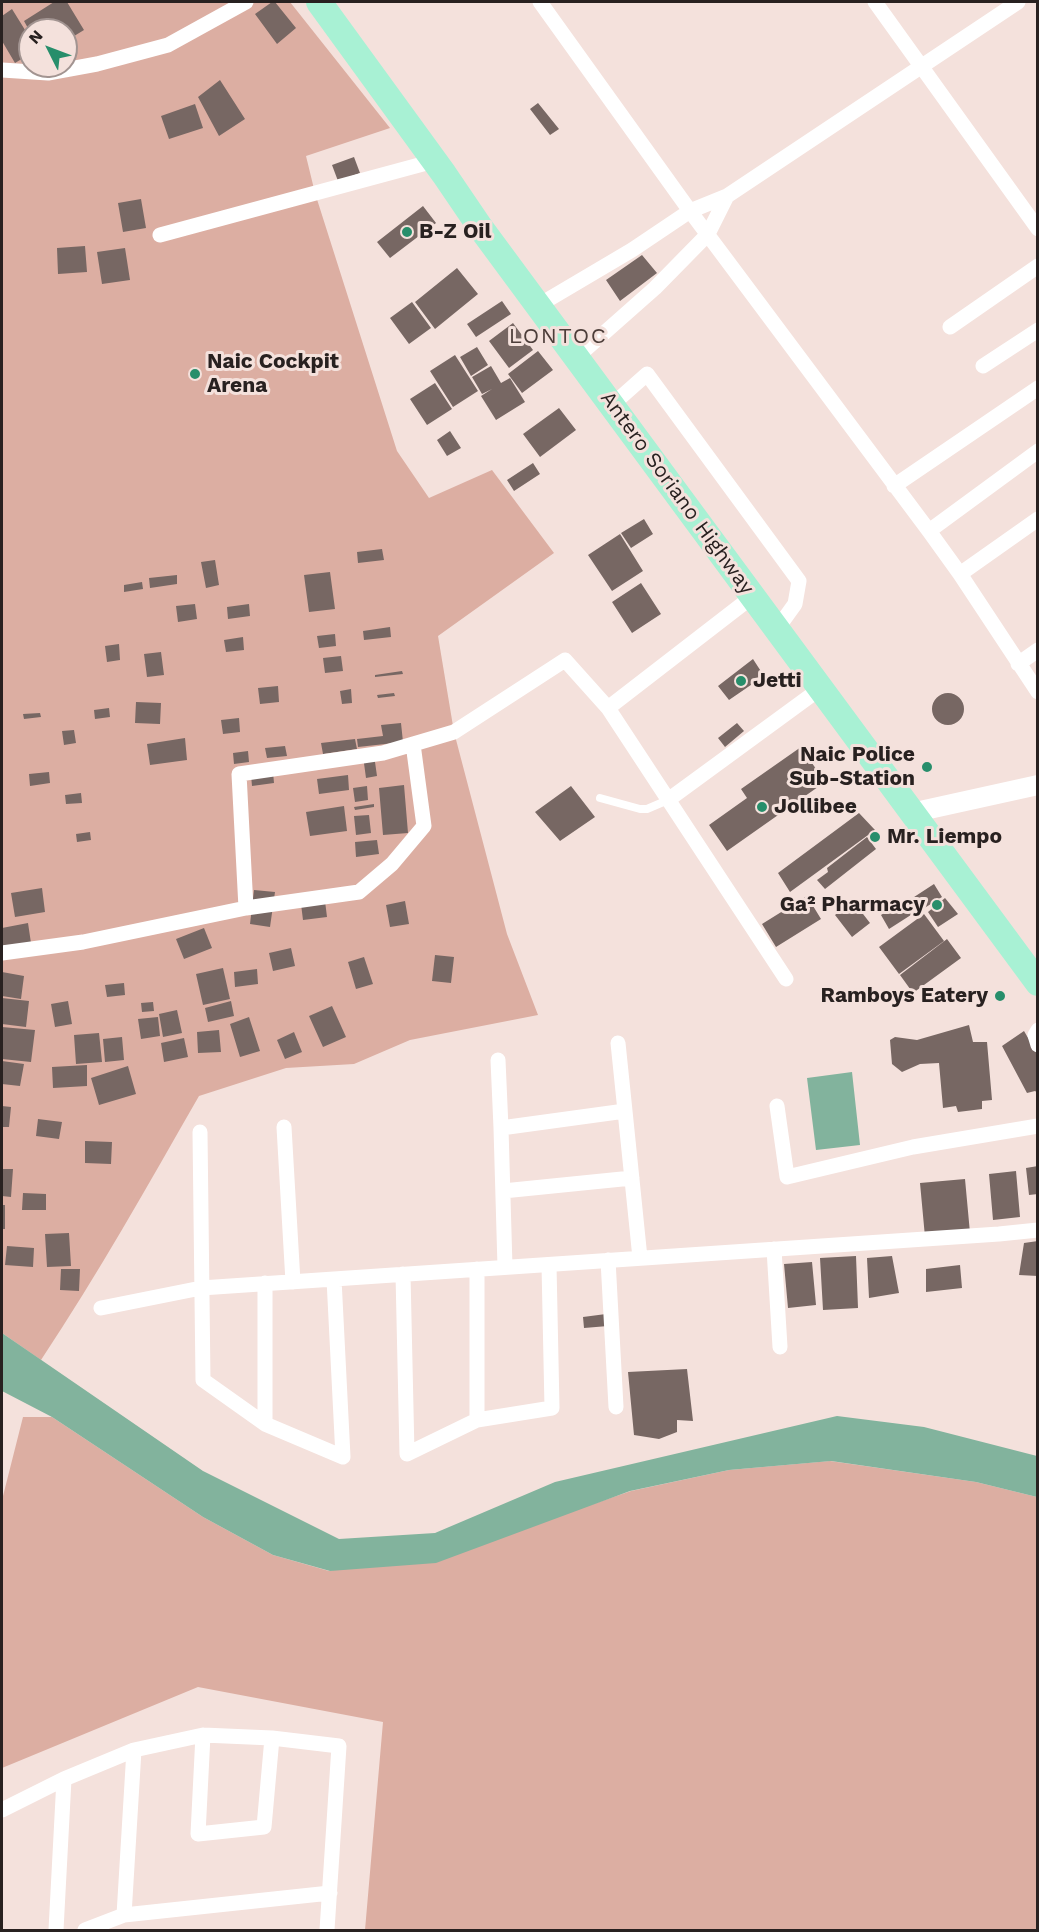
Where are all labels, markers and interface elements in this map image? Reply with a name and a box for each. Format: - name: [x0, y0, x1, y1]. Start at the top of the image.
- north arrow: [18, 18, 78, 78]
- text: N: [25, 26, 47, 48]
- place label: B-Z Oil: [419, 219, 491, 245]
- marker: B-Z Oil: [400, 225, 414, 239]
- district label: LONTOC: [509, 324, 607, 350]
- place label: Naic Cockpit Arena: [207, 349, 339, 399]
- marker: Naic Cockpit Arena: [188, 367, 202, 381]
- street label: Antero Soriano Highway: [595, 387, 759, 599]
- place label: Jetti: [753, 668, 802, 694]
- marker: Jetti: [734, 674, 748, 688]
- place label: Naic Police Sub-Station: [789, 742, 915, 792]
- marker: Naic Police Sub-Station: [920, 760, 934, 774]
- place label: Jollibee: [774, 794, 857, 820]
- marker: Jollibee: [755, 800, 769, 814]
- place label: Mr. Liempo: [887, 824, 1002, 850]
- marker: Mr. Liempo: [868, 830, 882, 844]
- place label: Ga² Pharmacy: [780, 892, 925, 918]
- marker: Ga² Pharmacy: [930, 898, 944, 912]
- place label: Ramboys Eatery: [820, 983, 988, 1009]
- marker: Ramboys Eatery: [993, 989, 1007, 1003]

